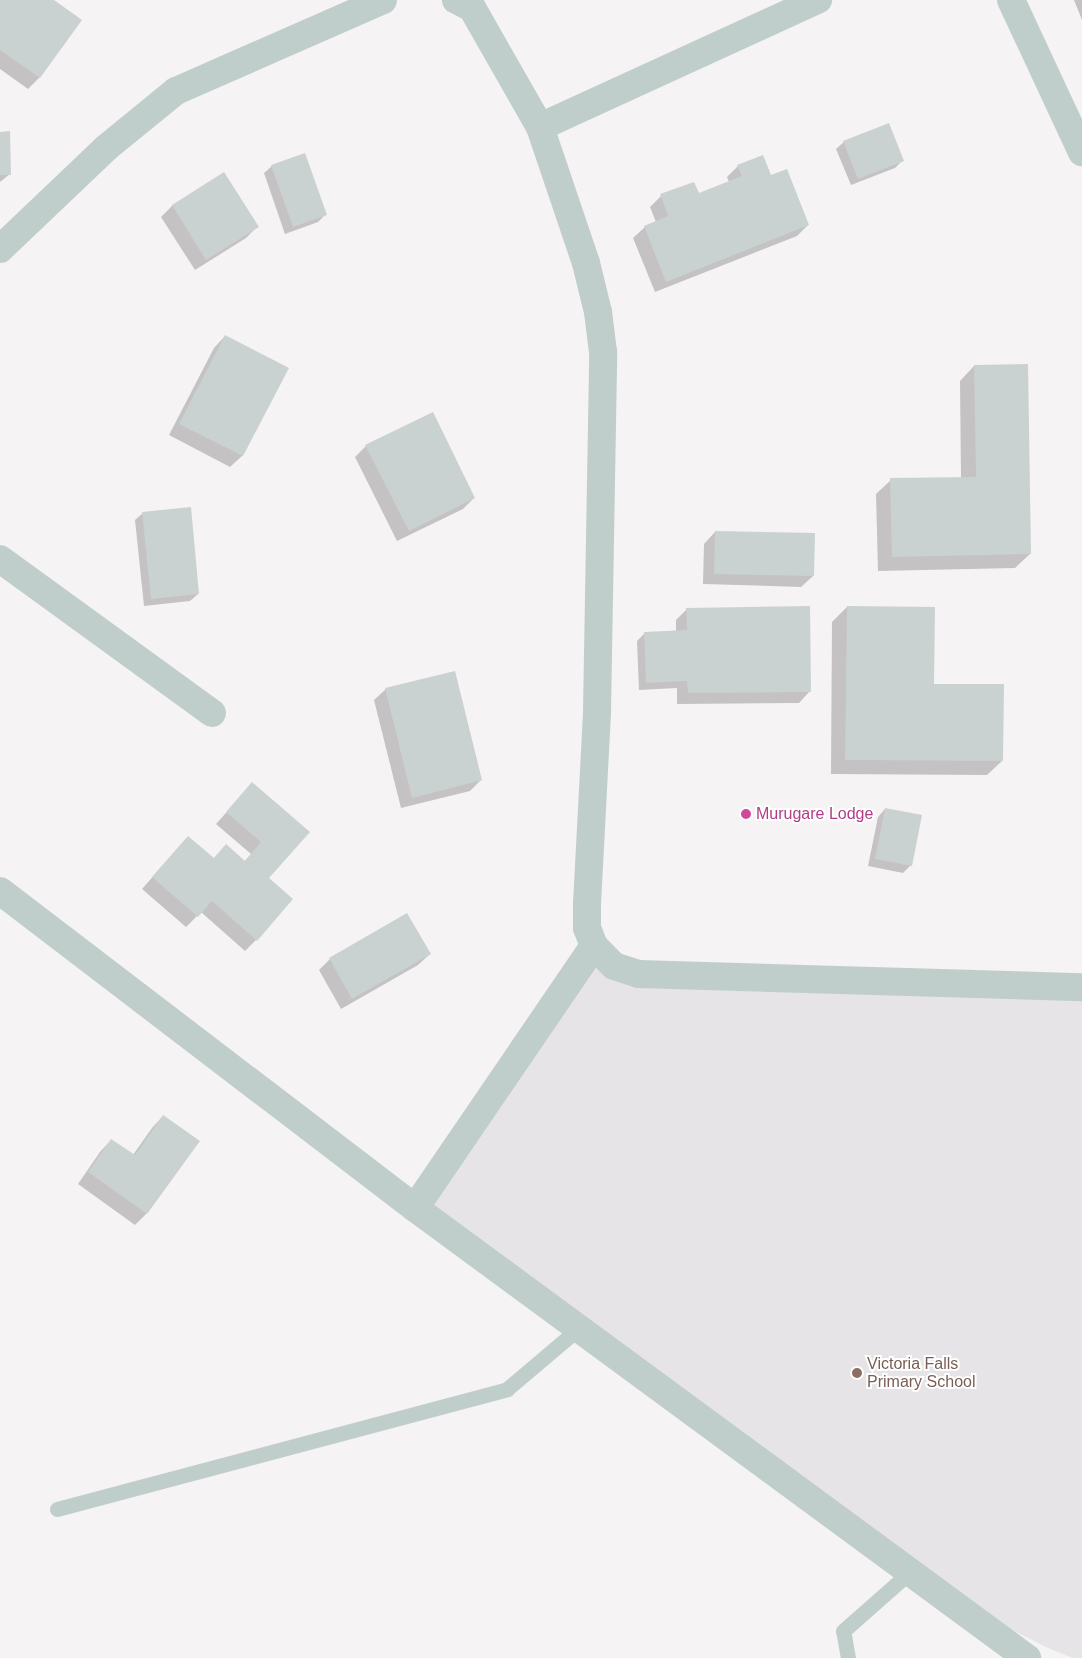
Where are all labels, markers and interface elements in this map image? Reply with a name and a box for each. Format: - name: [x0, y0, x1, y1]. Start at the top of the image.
- place label: Murugare Lodge: [756, 804, 873, 824]
- marker: Murugare Lodge: [740, 808, 752, 820]
- place label: Victoria Falls Primary School: [867, 1354, 975, 1392]
- marker: Victoria Falls Primary School: [851, 1367, 863, 1379]

